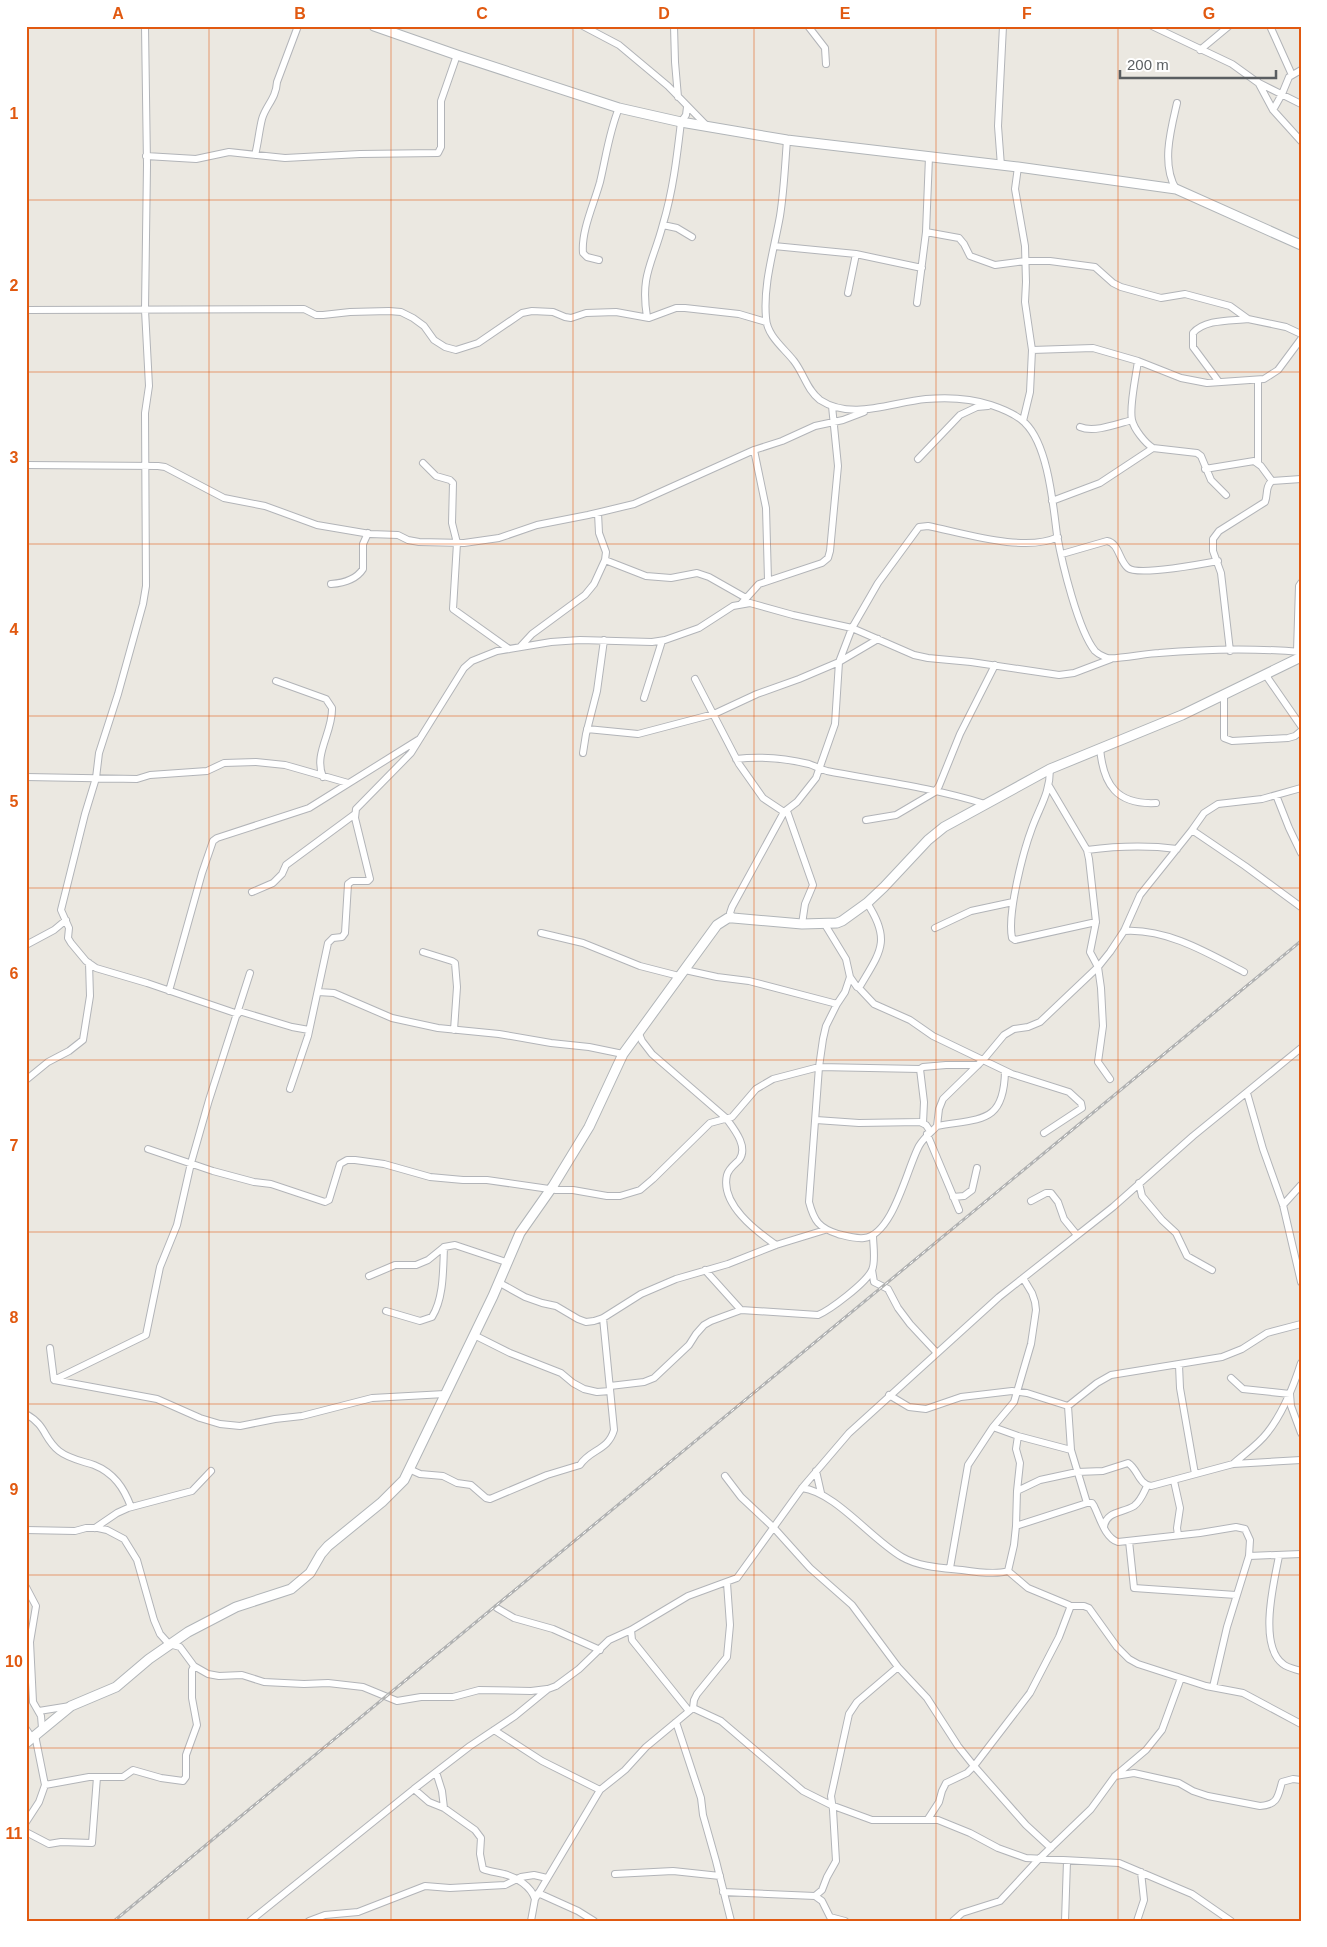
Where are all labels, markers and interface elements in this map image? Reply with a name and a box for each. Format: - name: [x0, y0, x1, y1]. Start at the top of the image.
- text: A: [112, 5, 124, 22]
- text: B: [294, 5, 306, 22]
- text: C: [476, 5, 488, 22]
- text: D: [658, 5, 670, 22]
- text: E: [840, 5, 851, 22]
- text: F: [1022, 5, 1032, 22]
- text: G: [1203, 5, 1215, 22]
- scale bar: [1120, 48, 1276, 80]
- text: 200 m: [1127, 56, 1169, 73]
- text: 1: [10, 105, 19, 122]
- text: 2: [10, 277, 19, 294]
- text: 3: [10, 449, 19, 466]
- text: 4: [10, 621, 19, 638]
- text: 5: [10, 793, 19, 810]
- text: 6: [10, 965, 19, 982]
- text: 7: [10, 1137, 19, 1154]
- text: 8: [10, 1309, 19, 1326]
- text: 9: [10, 1481, 19, 1498]
- text: 10: [5, 1653, 23, 1670]
- text: 11: [6, 1825, 23, 1842]

